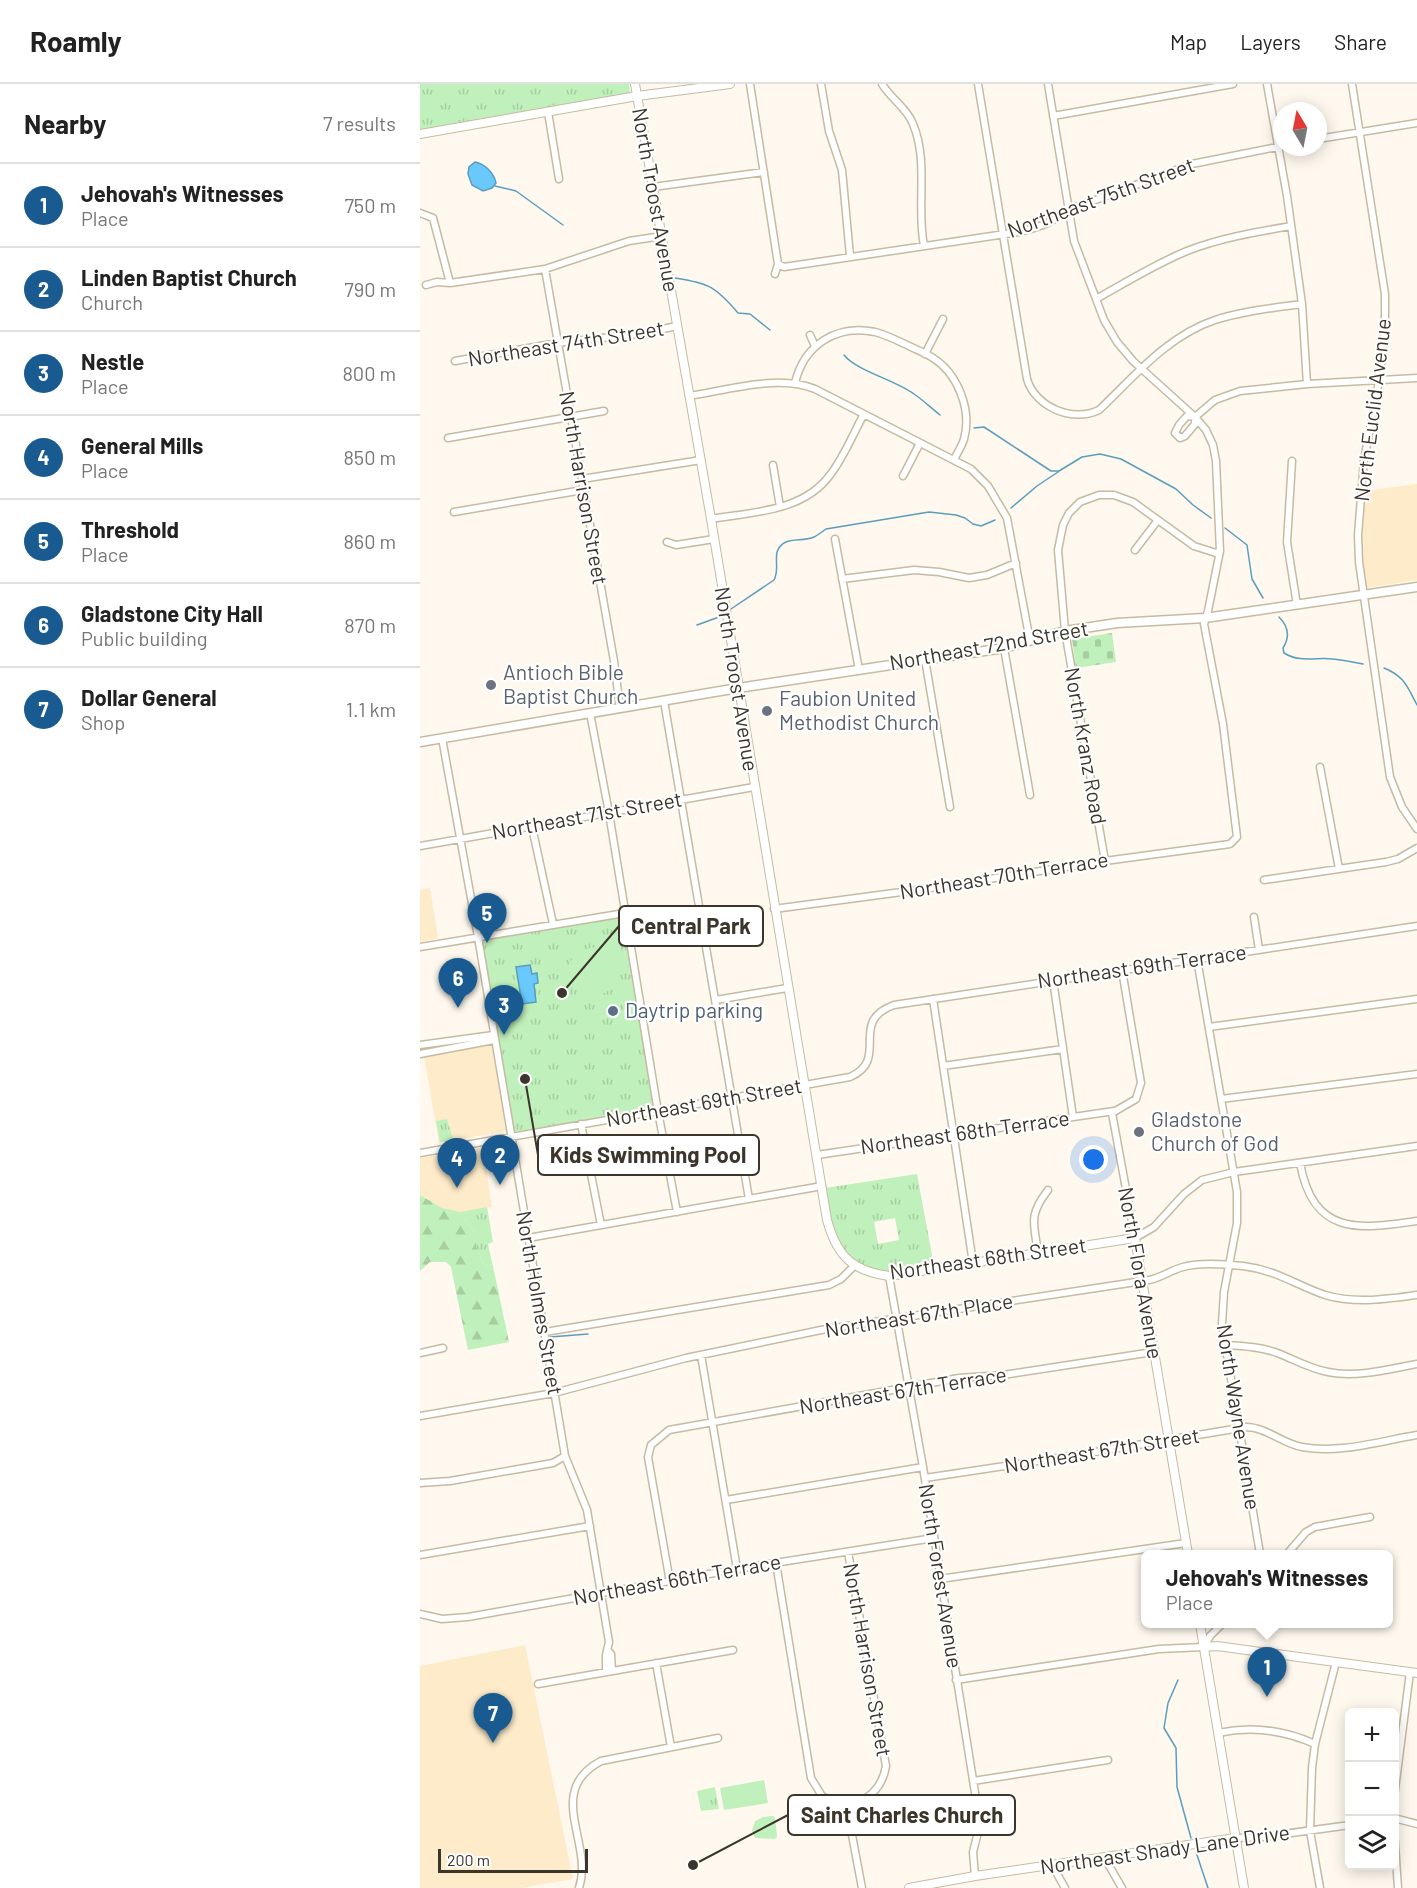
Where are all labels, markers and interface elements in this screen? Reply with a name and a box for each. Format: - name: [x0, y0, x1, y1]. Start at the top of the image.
- text: Roamly: [30, 24, 122, 58]
- text: Map: [1170, 29, 1207, 54]
- text: Layers: [1240, 29, 1301, 54]
- text: Share: [1334, 29, 1387, 54]
- north arrow: [1273, 102, 1327, 156]
- street label: North Troost Avenue: [628, 106, 685, 294]
- text: Nearby: [24, 108, 106, 139]
- text: 7 results: [323, 111, 396, 135]
- street label: Northeast 75th Street: [1003, 151, 1197, 242]
- text: Jehovah's Witnesses: [81, 180, 284, 206]
- text: 1: [40, 193, 47, 217]
- text: 750 m: [344, 193, 396, 217]
- text: Place: [81, 206, 129, 230]
- text: Linden Baptist Church: [81, 264, 297, 290]
- text: 2: [38, 277, 49, 301]
- text: 790 m: [344, 277, 396, 301]
- text: Church: [81, 290, 143, 314]
- street label: Northeast 74th Street: [466, 315, 666, 370]
- street label: North Euclid Avenue: [1348, 317, 1395, 503]
- text: Nestle: [81, 348, 144, 374]
- text: 3: [38, 361, 49, 385]
- text: 800 m: [342, 361, 396, 385]
- text: Place: [81, 374, 129, 398]
- street label: North Harrison Street: [555, 389, 614, 587]
- text: General Mills: [81, 432, 203, 458]
- text: 4: [37, 445, 50, 469]
- text: 850 m: [343, 445, 396, 469]
- text: Place: [81, 458, 129, 482]
- text: Threshold: [81, 516, 179, 542]
- text: 5: [38, 529, 49, 553]
- text: 860 m: [343, 529, 396, 553]
- text: Place: [81, 542, 129, 566]
- street label: North Troost Avenue: [711, 585, 764, 773]
- text: Gladstone City Hall: [81, 600, 263, 626]
- text: 6: [38, 613, 49, 637]
- text: 870 m: [344, 613, 396, 637]
- street label: Northeast 72nd Street: [887, 615, 1090, 674]
- text: Public building: [81, 626, 207, 650]
- place label: Antioch Bible Baptist Church: [503, 659, 638, 708]
- street label: North Kranz Road: [1060, 665, 1113, 826]
- marker: Antioch Bible Baptist Church: [484, 678, 498, 692]
- text: Dollar General: [81, 684, 217, 710]
- place label: Faubion United Methodist Church: [779, 685, 939, 734]
- text: 7: [39, 697, 48, 721]
- text: 1.1 km: [346, 697, 396, 721]
- marker: Faubion United Methodist Church: [760, 704, 774, 718]
- text: Shop: [81, 710, 125, 734]
- street label: Northeast 71st Street: [490, 785, 684, 844]
- street label: Northeast 70th Terrace: [898, 846, 1110, 903]
- pin: 5: [468, 894, 506, 943]
- callout: Central Park: [619, 906, 763, 946]
- text: Central Park: [631, 912, 751, 938]
- street label: Northeast 69th Terrace: [1036, 938, 1248, 993]
- pin: 6: [438, 958, 477, 1008]
- pin: 3: [484, 986, 524, 1035]
- place label: Daytrip parking: [625, 997, 763, 1022]
- marker: Daytrip parking: [606, 1004, 620, 1018]
- street label: Northeast 69th Street: [604, 1072, 804, 1131]
- street label: Northeast 68th Terrace: [859, 1104, 1071, 1159]
- place label: Gladstone Church of God: [1151, 1106, 1279, 1155]
- marker: Gladstone Church of God: [1132, 1125, 1146, 1139]
- callout: Kids Swimming Pool: [538, 1135, 759, 1175]
- pin: 2: [480, 1136, 520, 1185]
- pin: 4: [438, 1138, 477, 1188]
- text: Kids Swimming Pool: [550, 1141, 746, 1167]
- your location: [1079, 1145, 1108, 1174]
- street label: North Flora Avenue: [1114, 1185, 1169, 1361]
- street label: North Holmes Street: [512, 1209, 569, 1397]
- street label: Northeast 68th Street: [888, 1231, 1088, 1284]
- street label: Northeast 67th Place: [823, 1287, 1015, 1342]
- street label: North Wayne Avenue: [1212, 1322, 1267, 1511]
- street label: Northeast 67th Terrace: [797, 1361, 1008, 1418]
- street label: Northeast 67th Street: [1002, 1422, 1201, 1477]
- street label: North Forest Avenue: [915, 1482, 968, 1670]
- street label: Northeast 66th Terrace: [571, 1548, 783, 1609]
- popup: [1141, 1550, 1393, 1628]
- street label: North Harrison Street: [839, 1561, 898, 1759]
- text: Jehovah's Witnesses: [1166, 1564, 1368, 1590]
- text: Place: [1166, 1590, 1213, 1614]
- pin: 1: [1248, 1648, 1286, 1697]
- pin: 7: [474, 1694, 512, 1743]
- map controls: [1345, 1708, 1399, 1870]
- button: +: [1345, 1708, 1399, 1762]
- button: −: [1345, 1762, 1399, 1816]
- callout: Saint Charles Church: [788, 1795, 1015, 1835]
- text: Saint Charles Church: [801, 1801, 1003, 1827]
- button: layers: [1345, 1816, 1399, 1870]
- street label: Northeast Shady Lane Drive: [1038, 1819, 1291, 1878]
- scale bar: [438, 1846, 588, 1874]
- text: 200 m: [447, 1850, 490, 1869]

